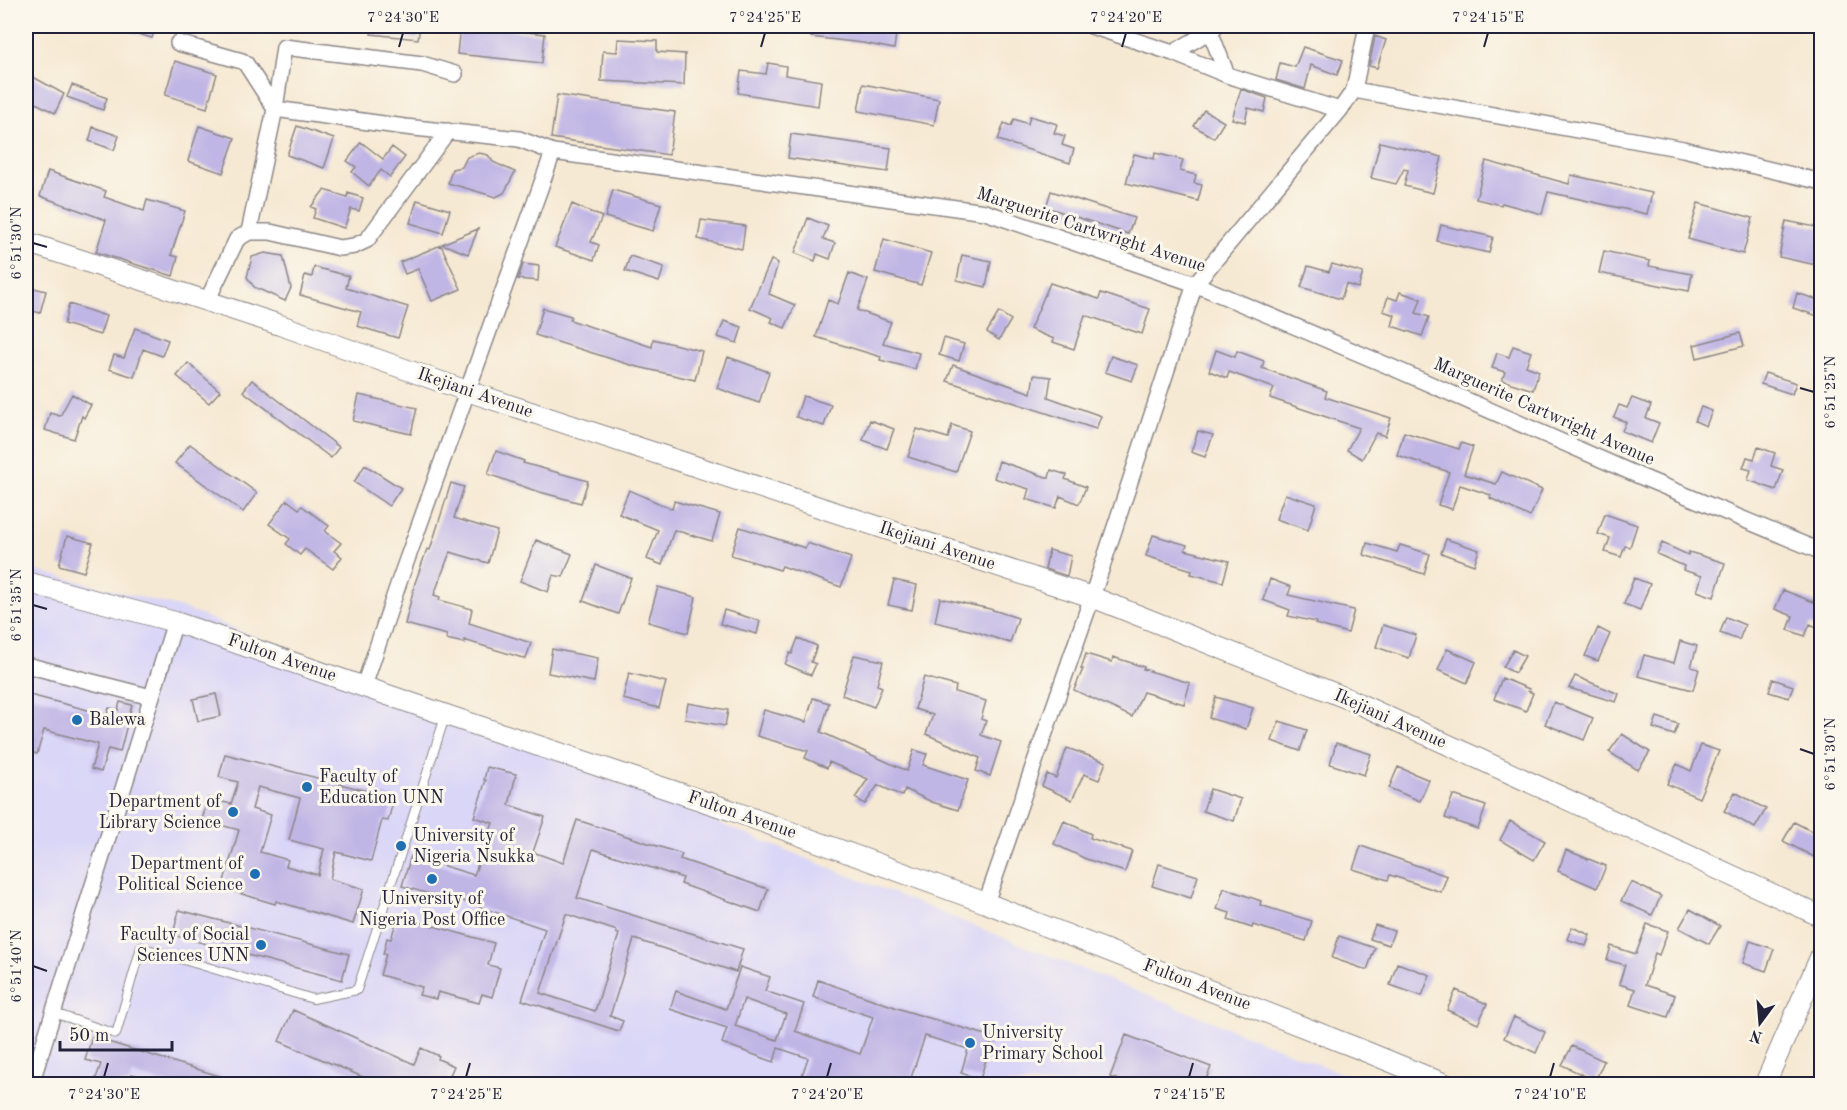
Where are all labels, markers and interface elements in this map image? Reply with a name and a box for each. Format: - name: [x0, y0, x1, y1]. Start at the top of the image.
- text: 7°24'30"E: [367, 11, 439, 26]
- text: 7°24'25"E: [729, 11, 801, 26]
- text: 7°24'20"E: [1090, 11, 1162, 26]
- text: 7°24'15"E: [1452, 11, 1524, 26]
- street label: Marguerite Cartwright Avenue: [974, 184, 1208, 276]
- text: 6°51'30"N: [10, 206, 25, 280]
- street label: Marguerite Cartwright Avenue: [1431, 355, 1657, 469]
- text: 6°51'25"N: [1824, 355, 1839, 429]
- street label: Ikejiani Avenue: [415, 365, 535, 421]
- street label: Ikejiani Avenue: [877, 519, 997, 573]
- text: 6°51'35"N: [10, 568, 25, 642]
- street label: Fulton Avenue: [225, 631, 339, 685]
- street label: Ikejiani Avenue: [1331, 686, 1449, 752]
- place label: Balewa: [89, 711, 146, 729]
- marker: Balewa: [70, 713, 84, 727]
- text: 6°51'30"N: [1824, 717, 1839, 791]
- place label: Faculty of Education UNN: [319, 768, 444, 807]
- marker: Faculty of Education UNN: [300, 780, 314, 794]
- street label: Fulton Avenue: [685, 788, 799, 842]
- place label: Department of Library Science: [99, 793, 222, 832]
- marker: Department of Library Science: [226, 805, 240, 819]
- place label: University of Nigeria Nsukka: [413, 827, 535, 866]
- marker: University of Nigeria Nsukka: [394, 839, 408, 853]
- place label: Department of Political Science: [117, 855, 244, 894]
- marker: Department of Political Science: [248, 867, 262, 881]
- marker: University of Nigeria Post Office: [425, 872, 439, 886]
- place label: University of Nigeria Post Office: [359, 890, 505, 929]
- place label: Faculty of Social Sciences UNN: [119, 926, 249, 965]
- text: 6°51'40"N: [10, 929, 25, 1003]
- marker: Faculty of Social Sciences UNN: [254, 938, 268, 952]
- street label: Fulton Avenue: [1141, 956, 1253, 1014]
- north arrow: [1730, 993, 1790, 1053]
- scale bar: [60, 1014, 172, 1052]
- place label: University Primary School: [982, 1024, 1103, 1063]
- text: N: [1748, 1026, 1765, 1045]
- text: 50 m: [69, 1027, 109, 1045]
- marker: University Primary School: [963, 1036, 977, 1050]
- text: 7°24'30"E: [68, 1088, 140, 1103]
- text: 7°24'25"E: [430, 1088, 502, 1103]
- text: 7°24'20"E: [791, 1088, 863, 1103]
- text: 7°24'15"E: [1153, 1088, 1225, 1103]
- text: 7°24'10"E: [1514, 1088, 1586, 1103]

